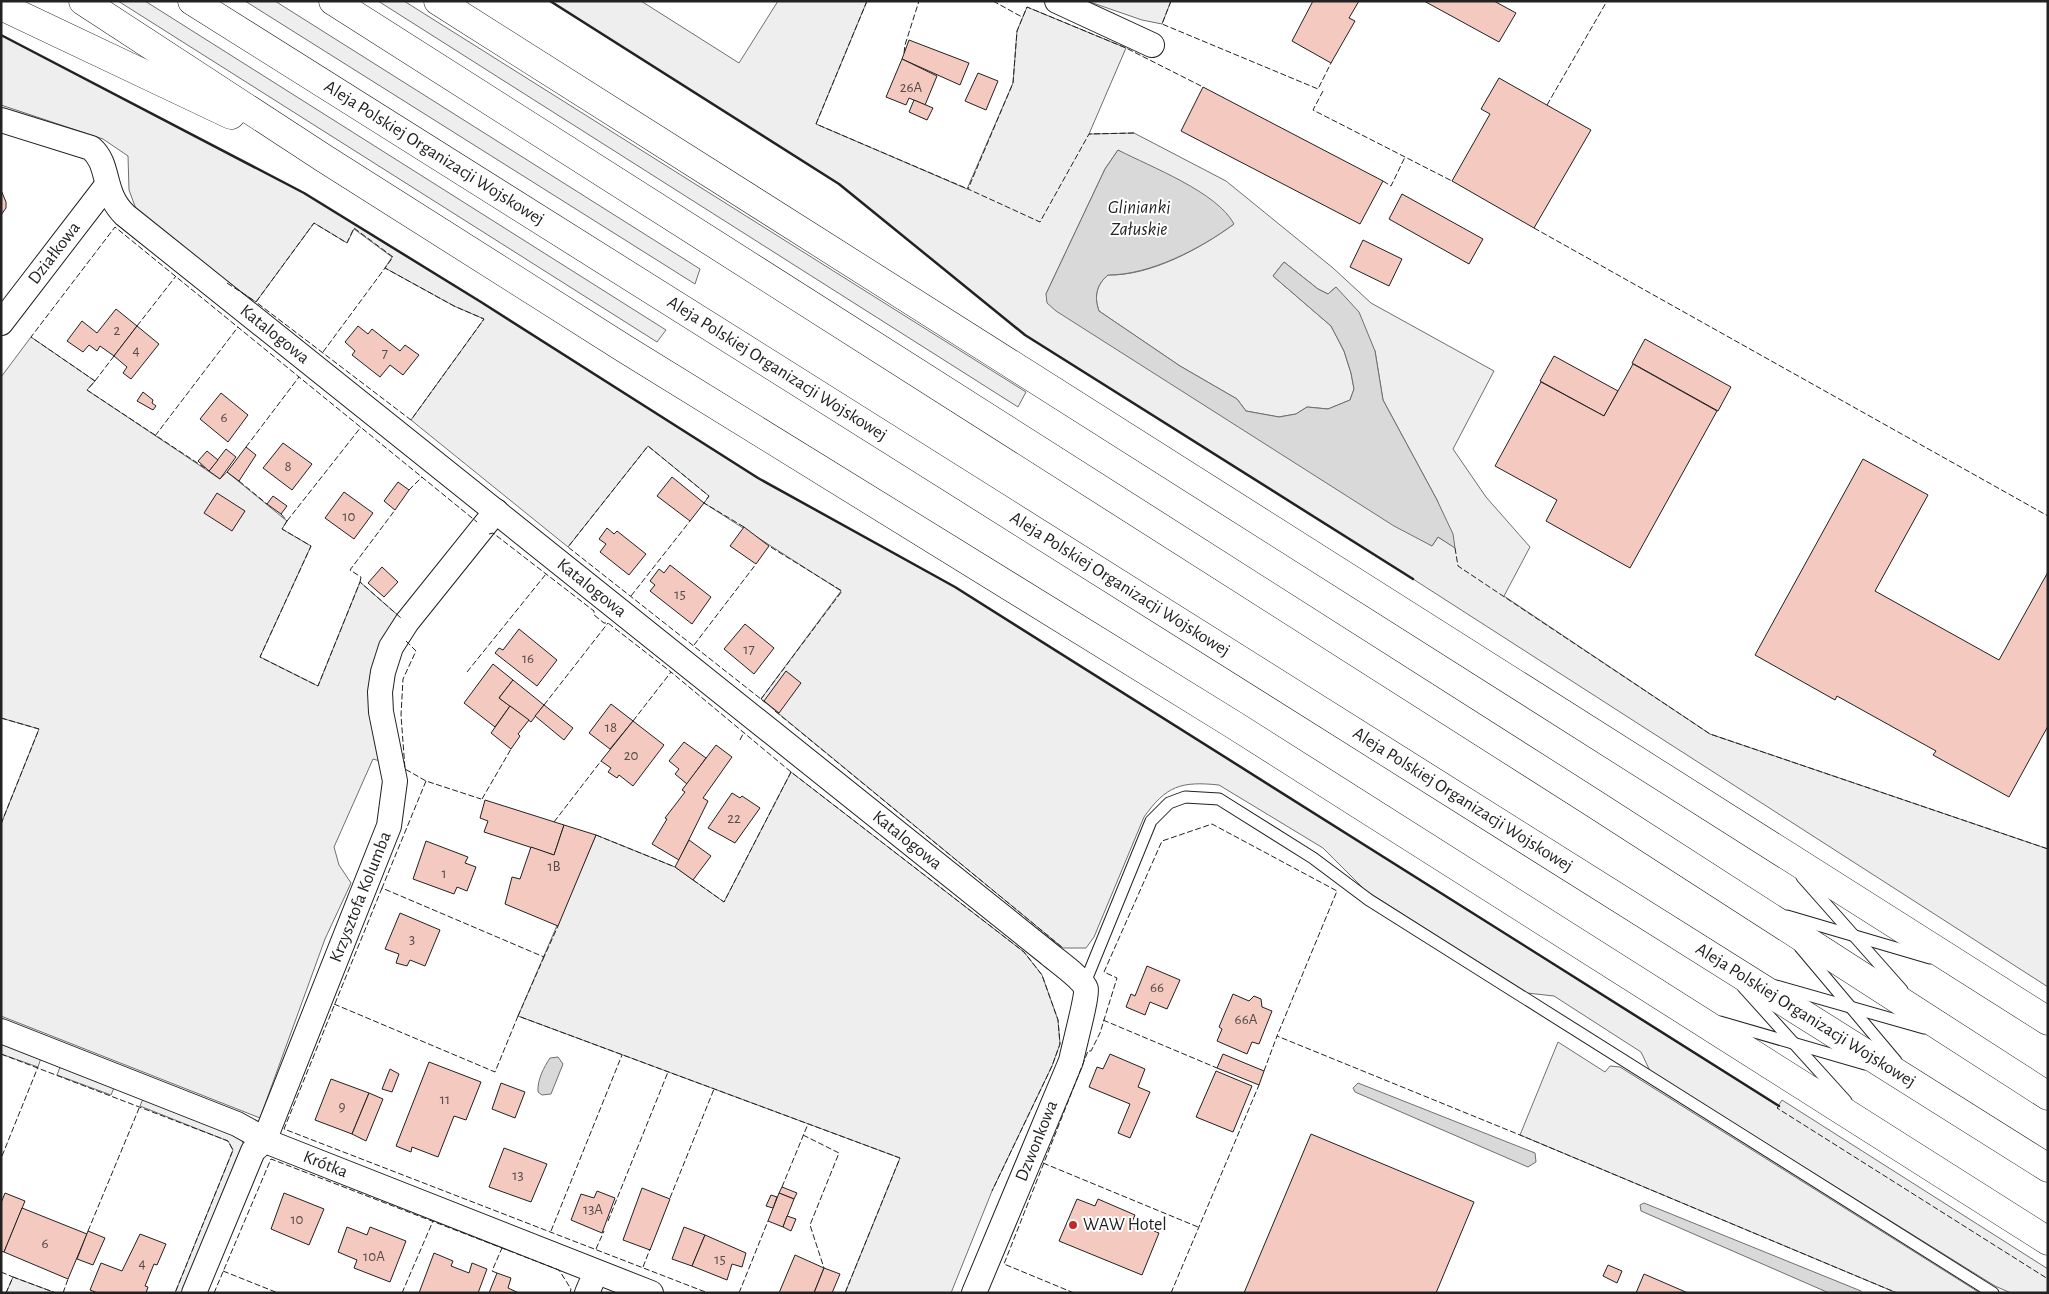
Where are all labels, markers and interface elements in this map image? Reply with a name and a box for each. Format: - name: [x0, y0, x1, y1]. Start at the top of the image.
- street label: Aleja Polskiej Organizacji Wojskowej: [321, 77, 547, 229]
- house number: 26A: [900, 80, 923, 95]
- water label: Glinianki Załuskie: [1108, 198, 1170, 239]
- street label: Działkowa: [25, 219, 84, 288]
- street label: Aleja Polskiej Organizacji Wojskowej: [664, 293, 890, 445]
- street label: Katalogowa: [236, 302, 312, 367]
- house number: 2: [114, 323, 121, 338]
- house number: 4: [132, 343, 140, 358]
- house number: 7: [382, 346, 388, 361]
- house number: 6: [220, 410, 228, 425]
- house number: 8: [284, 459, 292, 474]
- house number: 10: [342, 509, 356, 524]
- street label: Aleja Polskiej Organizacji Wojskowej: [1007, 509, 1233, 660]
- street label: Katalogowa: [554, 555, 630, 621]
- house number: 15: [674, 587, 686, 602]
- house number: 17: [743, 642, 755, 657]
- house number: 16: [522, 651, 534, 666]
- house number: 18: [605, 720, 617, 735]
- street label: Aleja Polskiej Organizacji Wojskowej: [1350, 724, 1576, 876]
- house number: 20: [624, 748, 638, 763]
- street label: Katalogowa: [869, 808, 945, 873]
- house number: 22: [727, 811, 741, 826]
- street label: Krzysztofa Kolumba: [327, 829, 395, 965]
- house number: 1B: [547, 859, 561, 874]
- house number: 1: [441, 866, 447, 881]
- house number: 3: [409, 932, 415, 947]
- street label: Aleja Polskiej Organizacji Wojskowej: [1692, 940, 1919, 1091]
- house number: 66: [1150, 980, 1164, 995]
- house number: 66A: [1235, 1012, 1258, 1027]
- house number: 11: [440, 1092, 450, 1107]
- street label: Dzwonkowa: [1013, 1098, 1061, 1184]
- house number: 9: [338, 1099, 346, 1114]
- street label: Krótka: [300, 1148, 350, 1181]
- house number: 13: [512, 1168, 524, 1183]
- house number: 13A: [583, 1202, 603, 1217]
- house number: 10: [290, 1212, 304, 1227]
- place label: WAW Hotel: [1083, 1216, 1167, 1234]
- marker: WAW Hotel: [1067, 1219, 1079, 1231]
- house number: 6: [41, 1236, 49, 1251]
- house number: 10A: [363, 1249, 385, 1264]
- house number: 15: [714, 1252, 726, 1267]
- house number: 4: [138, 1256, 146, 1271]

